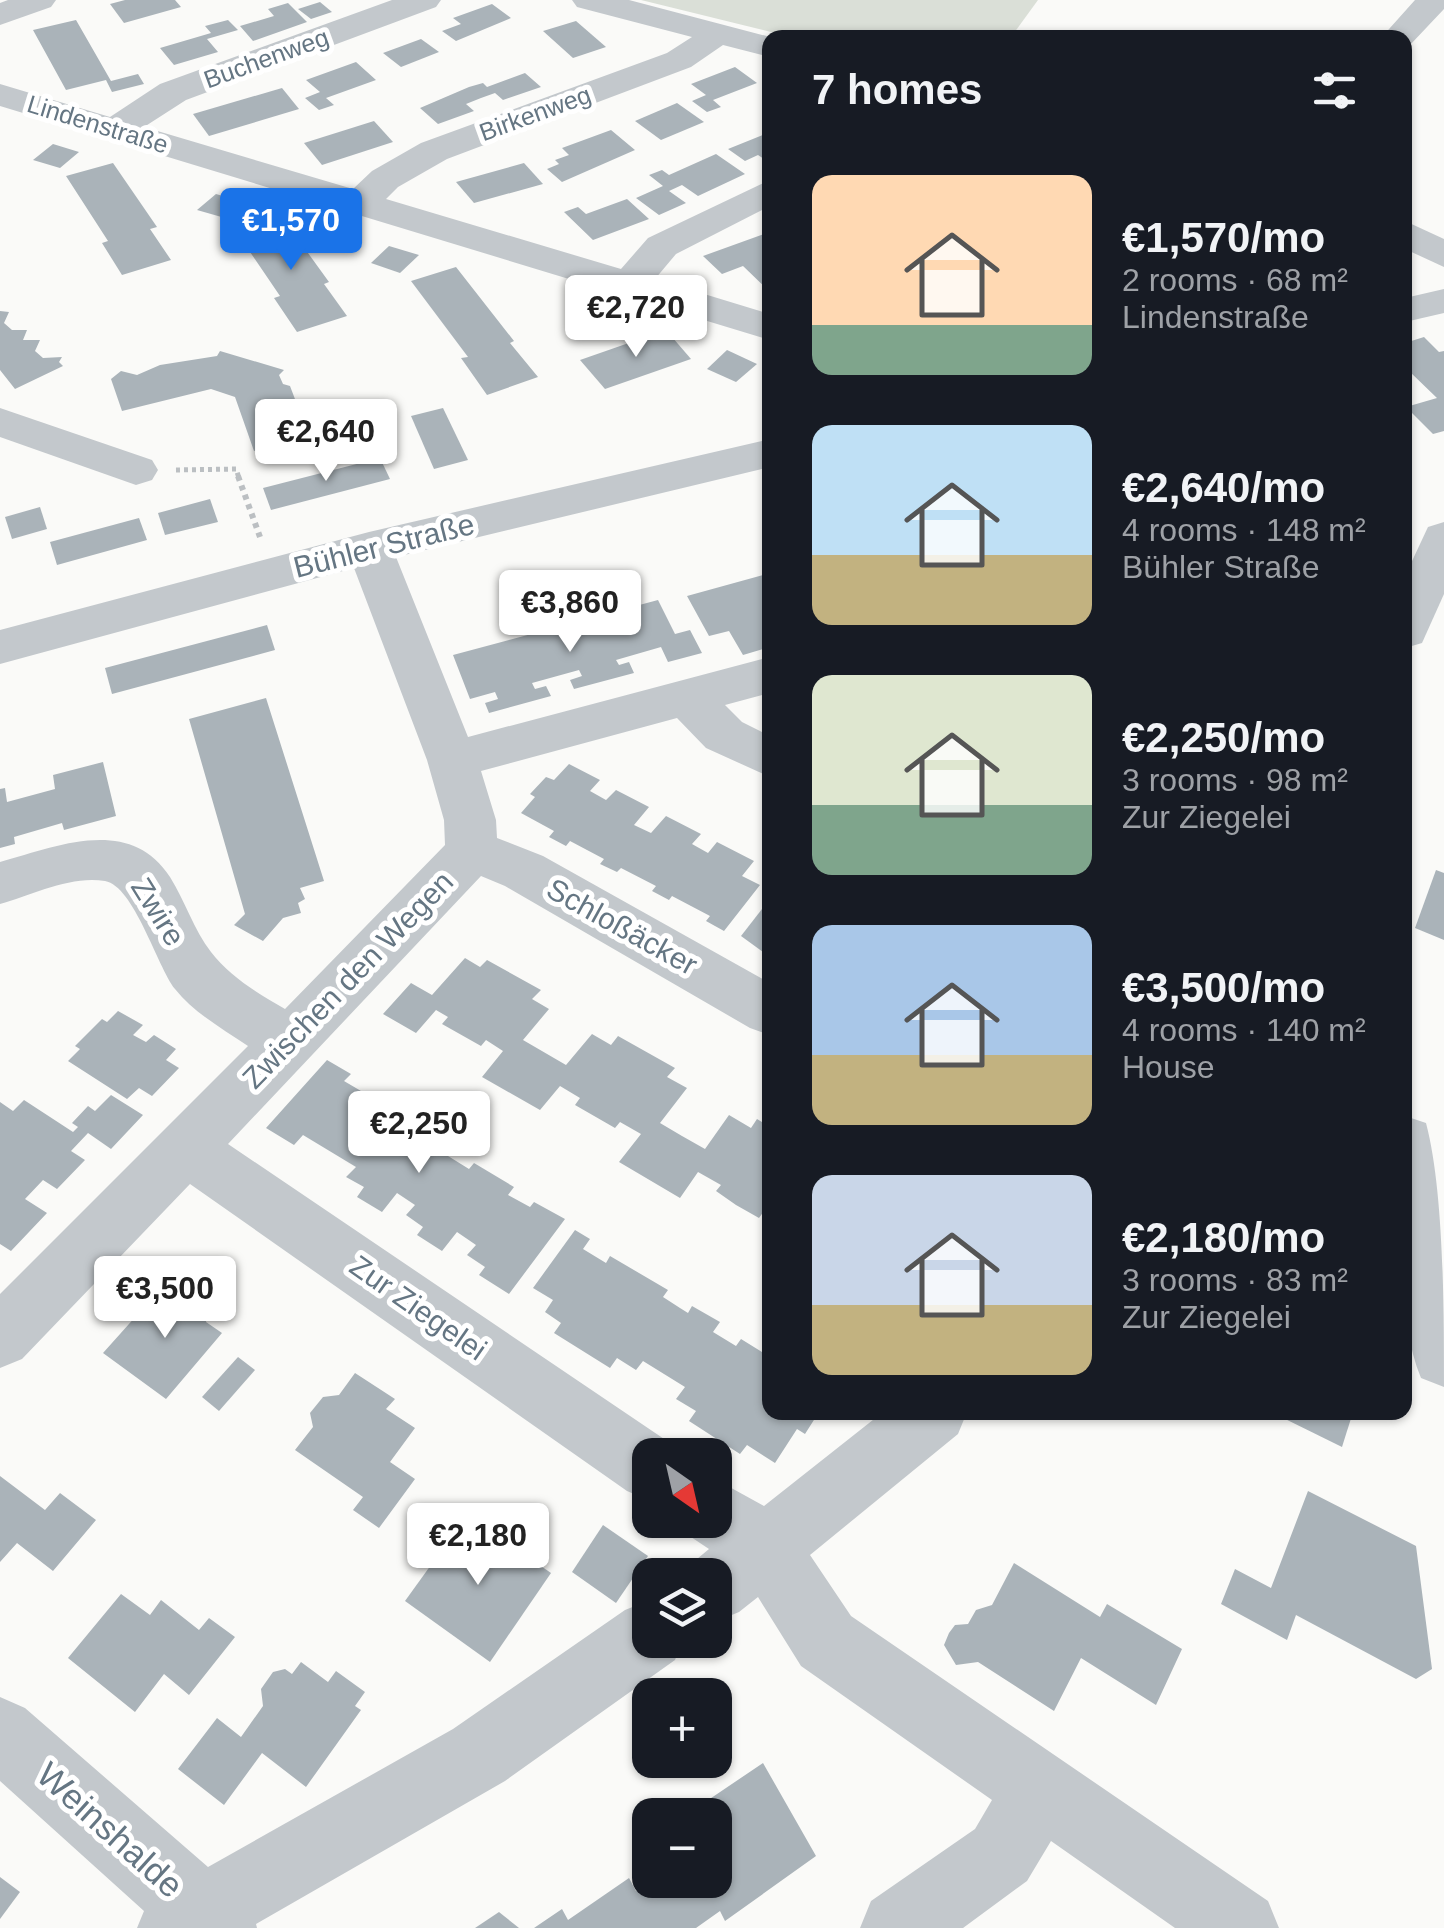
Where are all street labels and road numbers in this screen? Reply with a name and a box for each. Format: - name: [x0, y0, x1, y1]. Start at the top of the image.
- street label: Buchenweg: [200, 23, 332, 93]
- street label: Birkenweg: [475, 80, 595, 146]
- street label: Lindenstraße: [24, 89, 172, 159]
- street label: Bühler Straße: [290, 507, 478, 584]
- street label: Zwischen den Wegen: [236, 865, 460, 1095]
- street label: Zwire: [125, 872, 192, 952]
- street label: Schloßäcker: [541, 872, 703, 981]
- street label: Zur Ziegelei: [344, 1249, 493, 1367]
- street label: Weinshalde: [30, 1754, 191, 1905]

